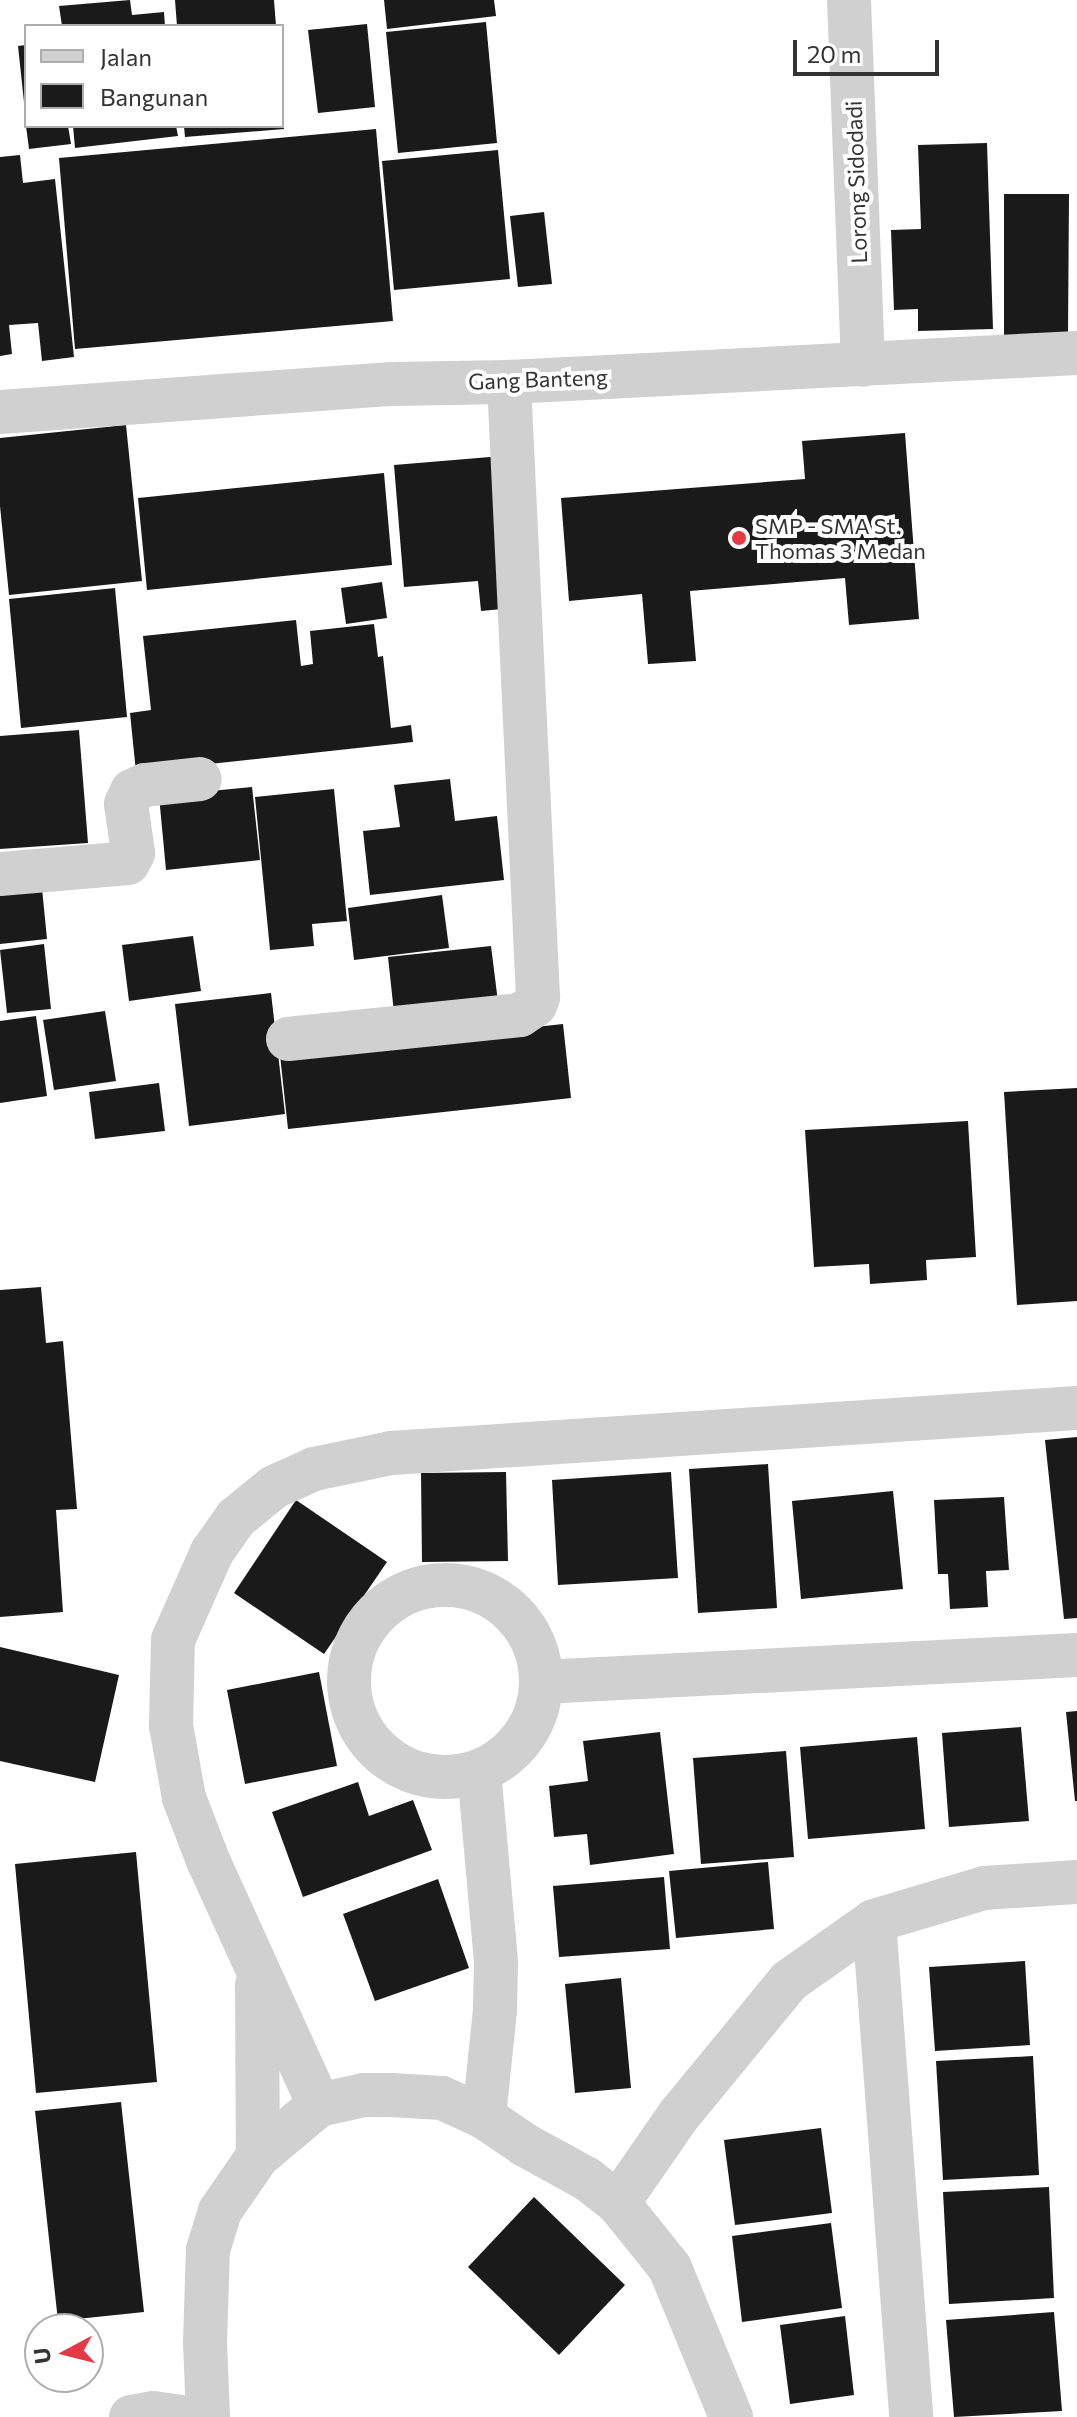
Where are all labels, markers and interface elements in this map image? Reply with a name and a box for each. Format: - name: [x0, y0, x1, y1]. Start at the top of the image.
- legend: [24, 24, 284, 128]
- scale bar: [797, 24, 943, 74]
- text: 20 m: [807, 39, 861, 68]
- text: Jalan: [100, 42, 152, 71]
- text: Bangunan: [100, 82, 208, 111]
- street label: Lorong Sidodadi: [840, 100, 872, 264]
- street label: Gang Banteng: [468, 363, 608, 395]
- place label: SMP - SMA St. Thomas 3 Medan: [755, 512, 926, 564]
- marker: SMP - SMA St. Thomas 3 Medan: [730, 529, 748, 547]
- north arrow: [24, 2313, 104, 2393]
- text: U: [27, 2346, 56, 2365]

